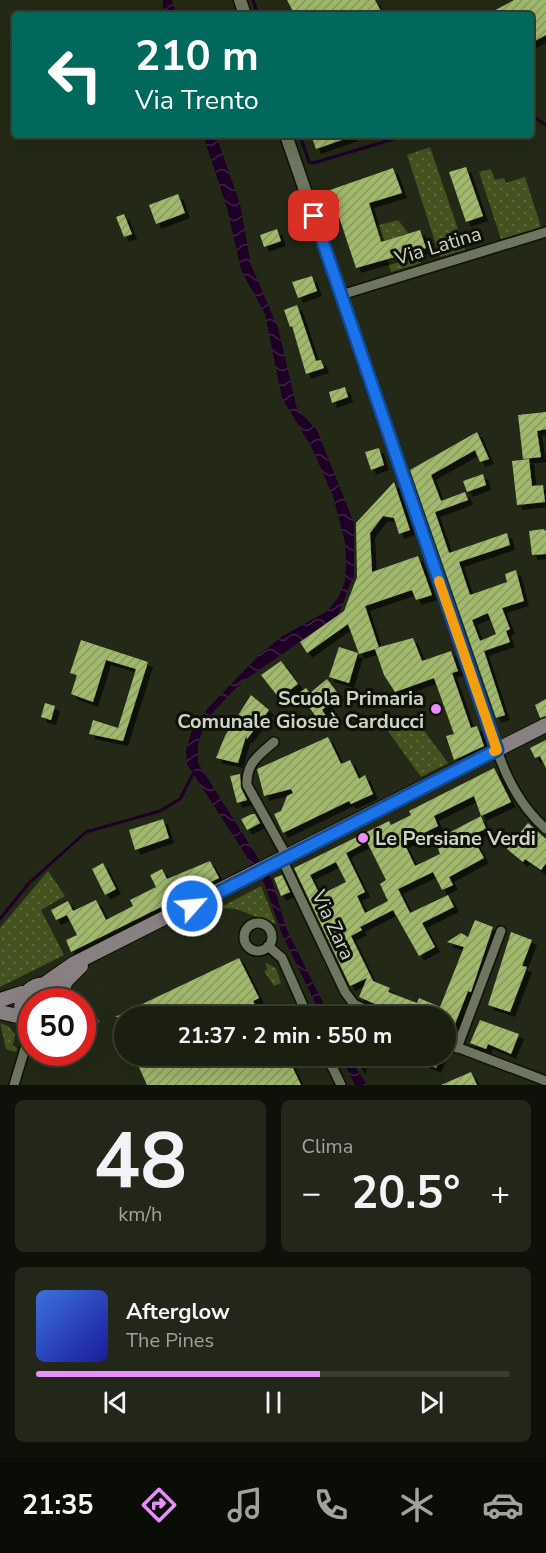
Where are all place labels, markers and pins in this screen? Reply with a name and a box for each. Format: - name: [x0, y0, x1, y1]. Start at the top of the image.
- pin: [288, 190, 339, 241]
- place label: Scuola Primaria Comunale Giosuè Carducci: [177, 685, 424, 735]
- marker: Scuola Primaria Comunale Giosuè Carducci: [429, 702, 443, 716]
- place label: Le Persiane Verdi: [375, 825, 536, 852]
- marker: Le Persiane Verdi: [356, 831, 370, 845]

